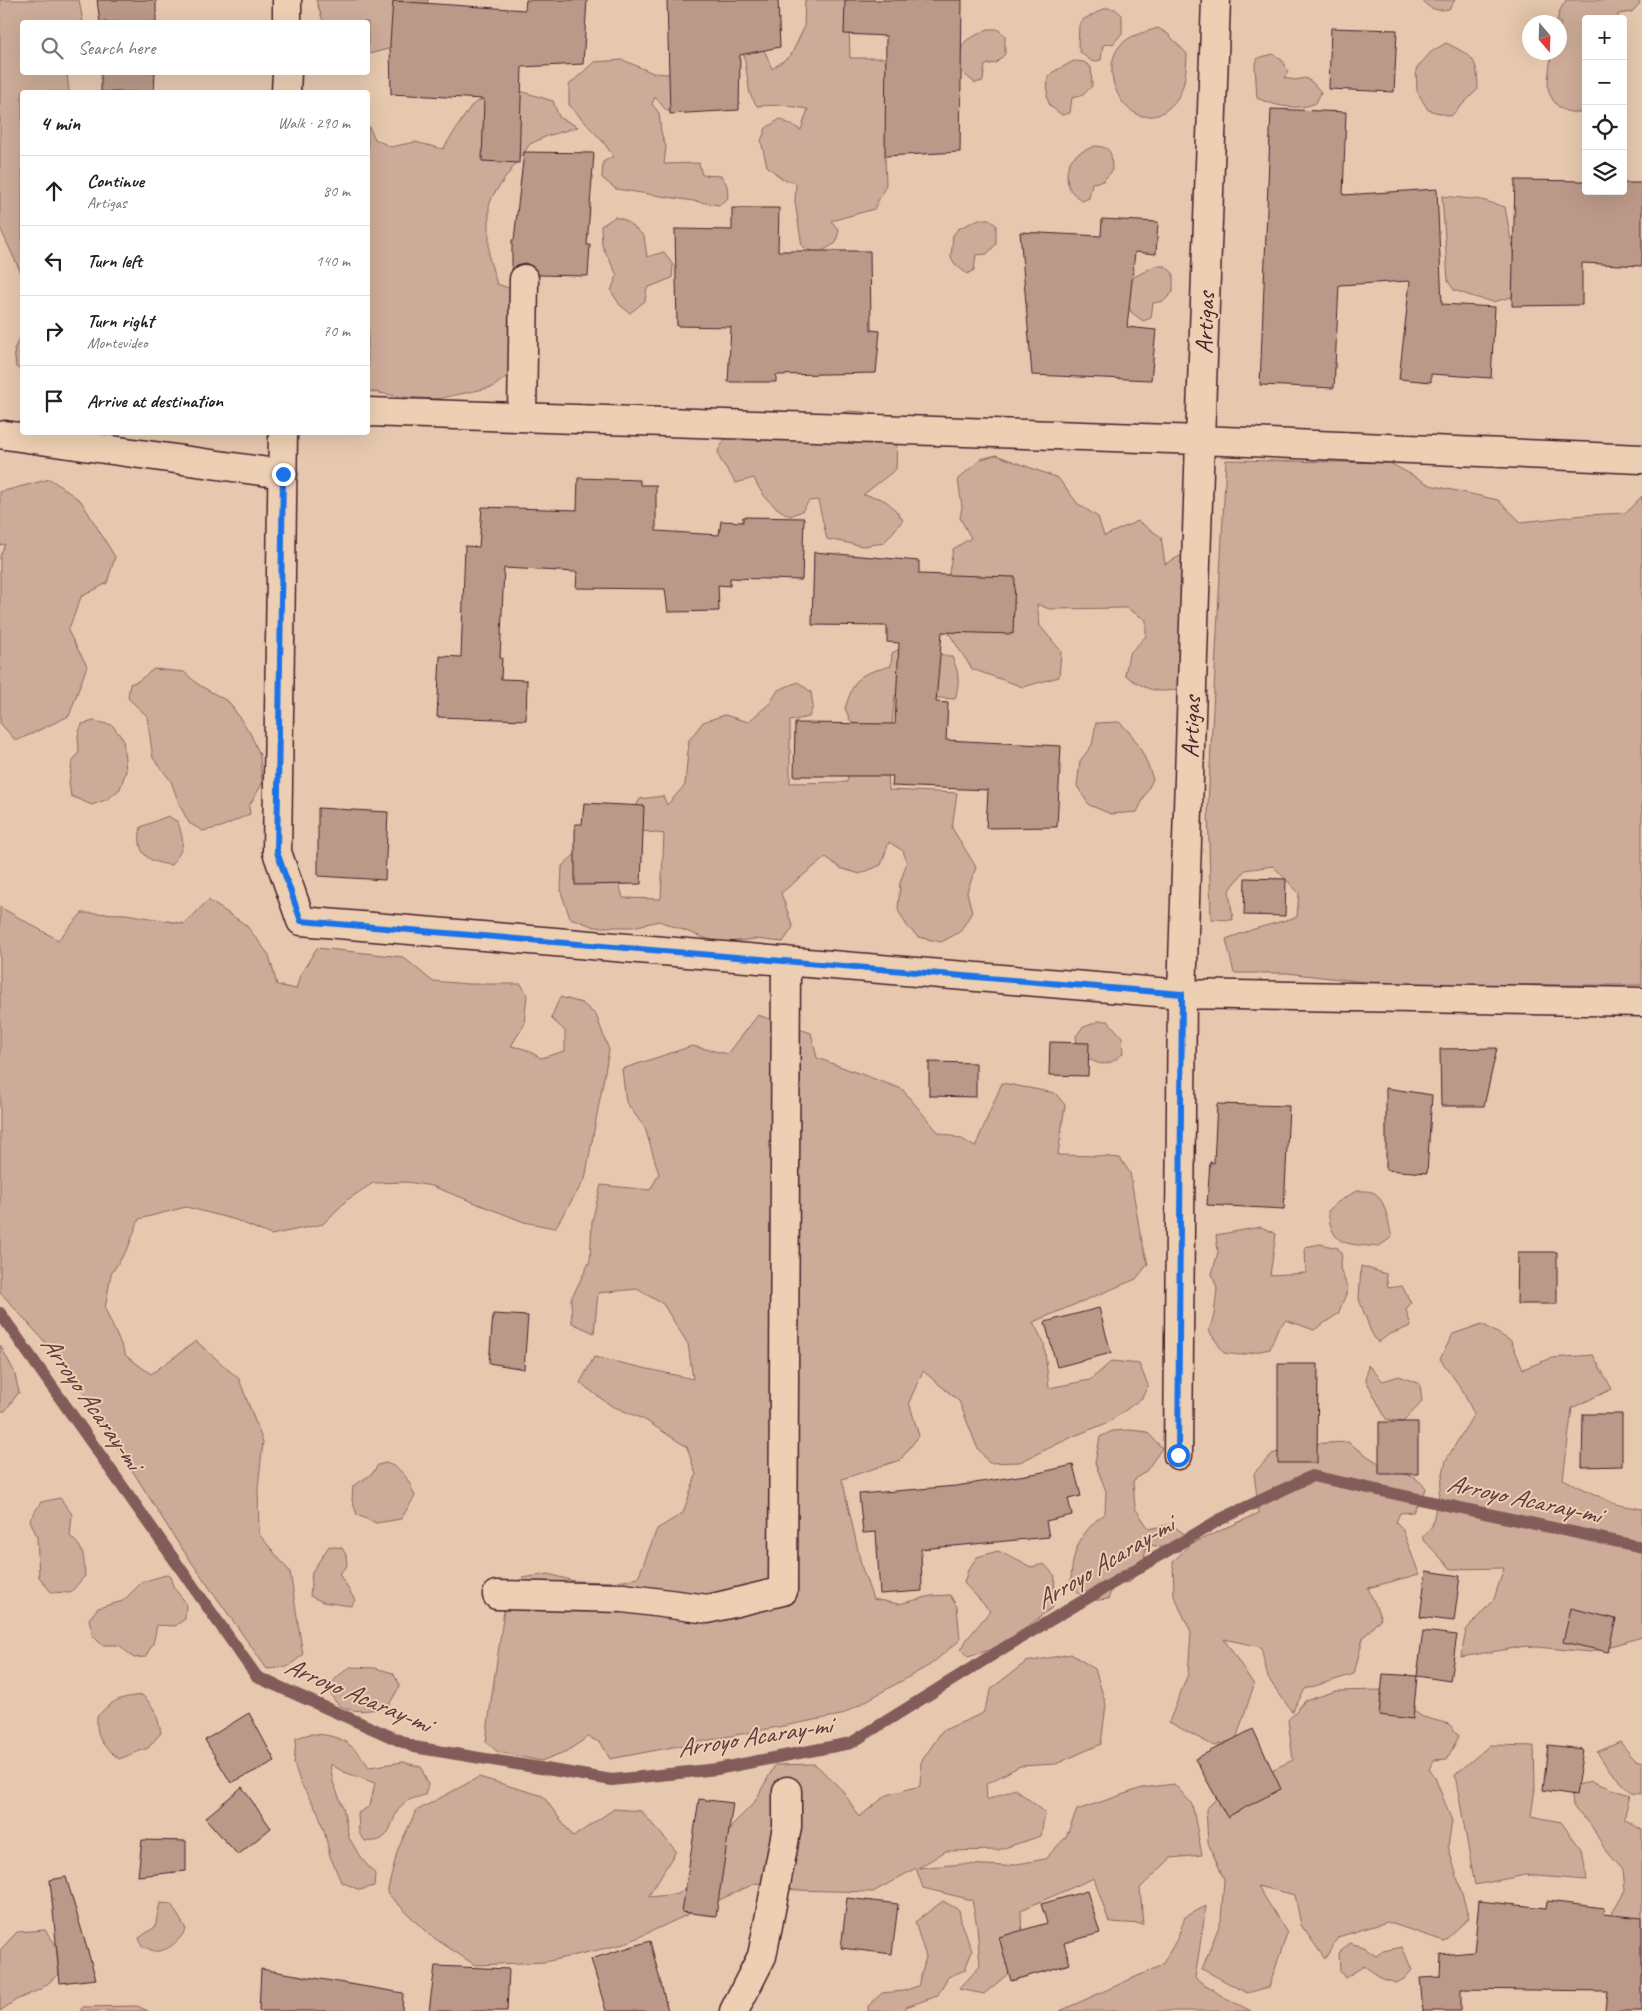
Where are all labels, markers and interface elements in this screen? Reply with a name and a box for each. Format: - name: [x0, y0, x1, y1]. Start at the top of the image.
- north arrow: [1522, 15, 1567, 60]
- map controls: [1582, 15, 1627, 195]
- button: +: [1582, 15, 1627, 60]
- search box: [20, 20, 370, 75]
- icon: search: [38, 34, 66, 62]
- text: Search here: [78, 36, 155, 60]
- button: −: [1582, 60, 1627, 105]
- button: locate: [1582, 105, 1627, 150]
- text: 4 min: [40, 110, 80, 136]
- text: Walk · 290 m: [278, 113, 350, 133]
- button: layers: [1582, 150, 1627, 195]
- text: Continue: [87, 169, 144, 193]
- icon: ahead: [40, 177, 68, 205]
- text: 80 m: [323, 181, 350, 201]
- text: Artigas: [87, 193, 126, 213]
- icon: left: [40, 247, 68, 275]
- text: Turn left: [87, 249, 142, 273]
- text: 140 m: [316, 251, 350, 271]
- street label: Artigas: [1188, 289, 1222, 354]
- text: Turn right: [87, 309, 154, 333]
- icon: right: [40, 317, 68, 345]
- text: 70 m: [323, 321, 350, 341]
- text: Montevideo: [87, 333, 147, 353]
- icon: arrive: [40, 387, 68, 415]
- text: Arrive at destination: [87, 389, 223, 413]
- route end: [272, 463, 295, 486]
- street label: Artigas: [1174, 693, 1208, 758]
- water label: Arroyo Acaray-mi: [33, 1329, 153, 1480]
- route start: [1167, 1444, 1190, 1467]
- water label: Arroyo Acaray-mi: [1444, 1466, 1609, 1532]
- water label: Arroyo Acaray-mi: [1029, 1505, 1185, 1617]
- water label: Arroyo Acaray-mi: [280, 1649, 441, 1742]
- water label: Arroyo Acaray-mi: [675, 1707, 839, 1765]

